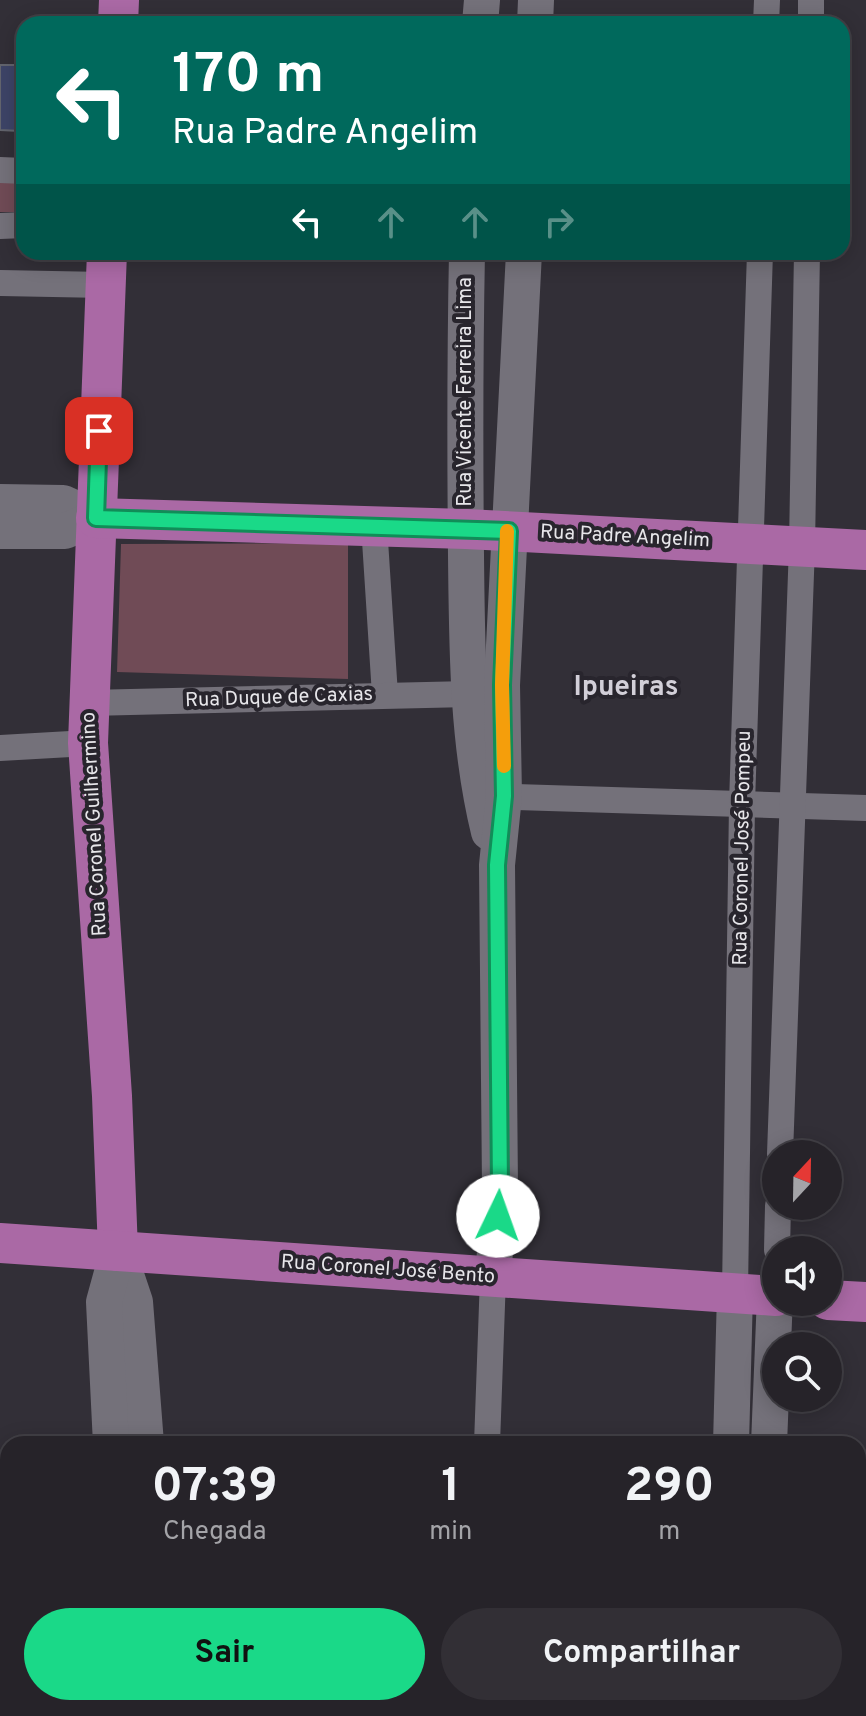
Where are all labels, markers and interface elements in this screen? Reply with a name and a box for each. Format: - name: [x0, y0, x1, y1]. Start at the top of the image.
- text: 170 m: [172, 42, 324, 112]
- icon: left: [40, 48, 144, 152]
- text: Rua Padre Angelim: [172, 111, 478, 157]
- icon: left: [285, 200, 329, 244]
- icon: ahead: [369, 200, 413, 244]
- icon: ahead: [453, 200, 497, 244]
- icon: right: [537, 200, 581, 244]
- street label: Rua Vicente Ferreira Lima: [453, 277, 479, 507]
- pin: [65, 397, 133, 465]
- icon: arrive: [77, 409, 121, 453]
- street label: Rua Padre Angelim: [539, 520, 711, 554]
- district label: Ipueiras: [574, 670, 679, 706]
- street label: Rua Duque de Caxias: [185, 682, 373, 714]
- street label: Rua Coronel Guilhermino: [76, 711, 114, 937]
- street label: Rua Coronel José Pompeu: [728, 730, 758, 966]
- north arrow: [762, 1140, 842, 1220]
- map controls: [762, 1140, 842, 1412]
- position arrow: [456, 1174, 540, 1258]
- button: sound: [762, 1236, 842, 1316]
- street label: Rua Coronel José Bento: [280, 1250, 496, 1290]
- button: search: [762, 1332, 842, 1412]
- text: 07:39: [151, 1458, 278, 1518]
- text: 1: [441, 1458, 460, 1518]
- text: 290: [624, 1458, 715, 1518]
- text: Chegada: [163, 1516, 266, 1549]
- text: min: [429, 1516, 473, 1549]
- text: m: [658, 1516, 680, 1549]
- button: Sair: [24, 1608, 425, 1700]
- button: Compartilhar: [441, 1608, 842, 1700]

